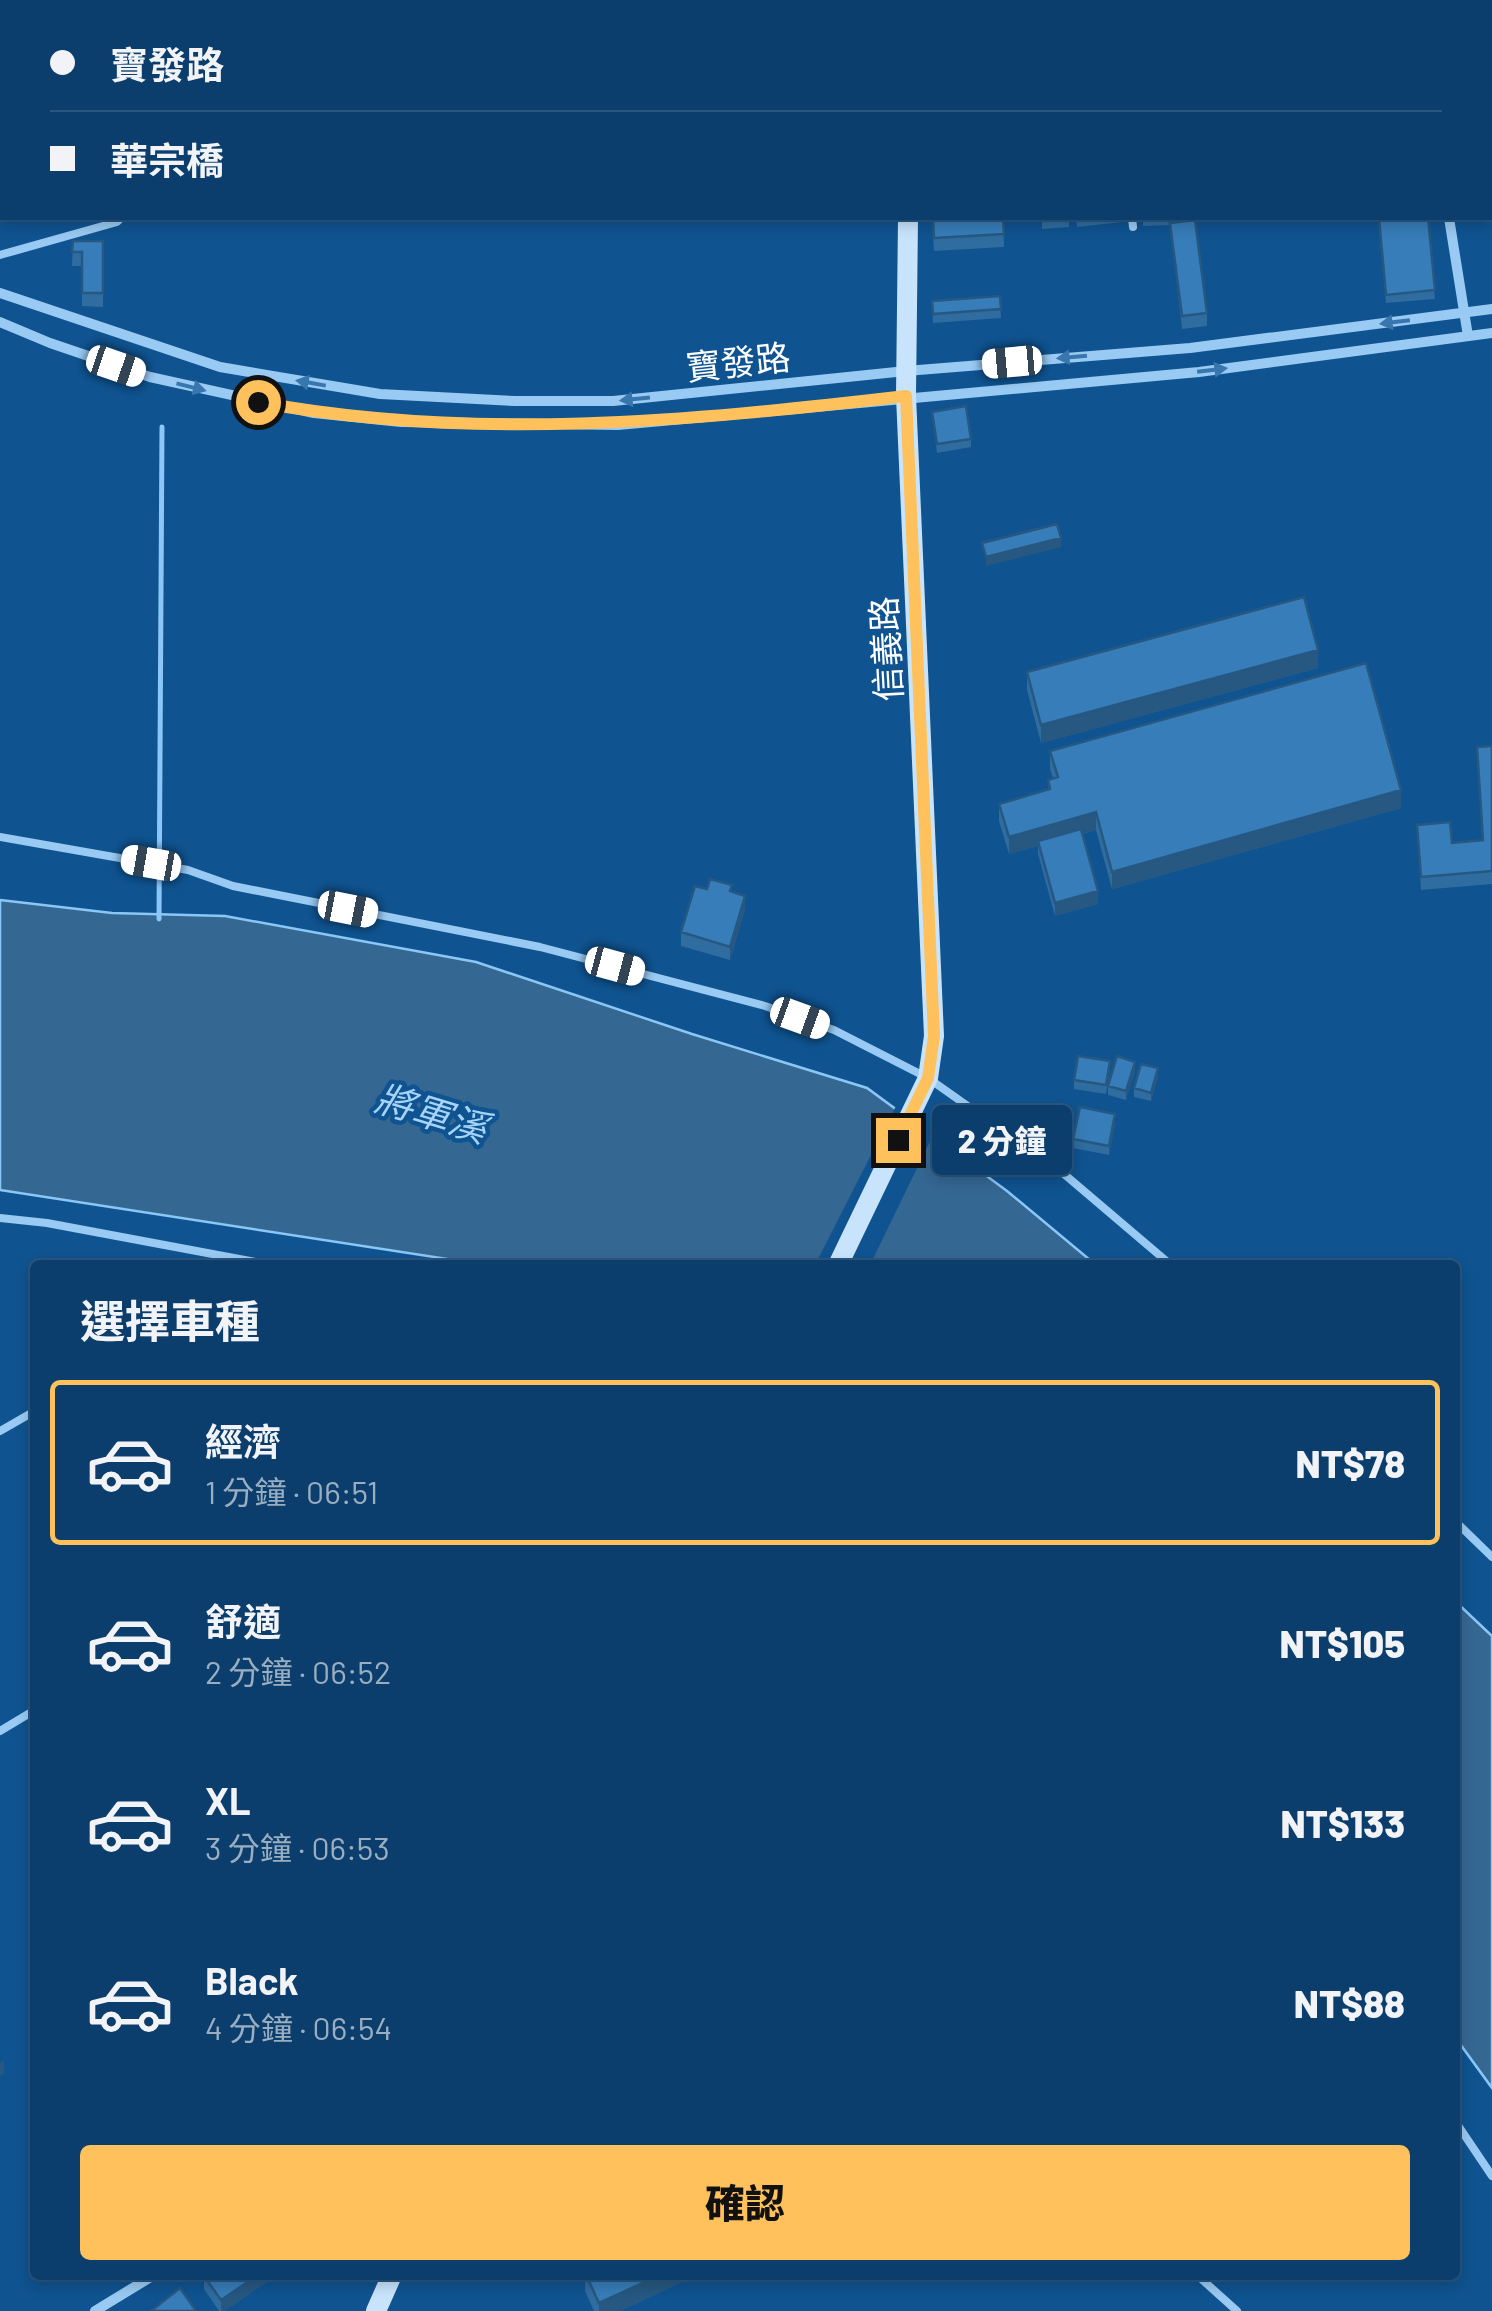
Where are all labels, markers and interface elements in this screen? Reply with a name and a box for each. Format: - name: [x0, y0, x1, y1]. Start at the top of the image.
- text: 寶發路: [110, 41, 224, 87]
- text: 華宗橋: [110, 137, 224, 183]
- one-way arrow: [1379, 314, 1411, 330]
- street label: 寶發路: [684, 335, 792, 387]
- car: [83, 342, 149, 390]
- car: [981, 344, 1043, 380]
- one-way arrow: [1056, 350, 1088, 366]
- one-way arrow: [1197, 362, 1229, 378]
- one-way arrow: [295, 375, 326, 390]
- one-way arrow: [176, 380, 207, 395]
- route start: [236, 380, 281, 425]
- one-way arrow: [618, 391, 650, 407]
- street label: 信義路: [861, 595, 909, 703]
- car: [119, 843, 183, 883]
- car: [316, 889, 380, 929]
- car: [582, 944, 648, 988]
- car: [767, 994, 833, 1042]
- water label: 將軍溪: [371, 1073, 498, 1152]
- callout: 2 分鐘: [933, 1105, 1073, 1175]
- route end: [876, 1118, 921, 1163]
- text: 2 分鐘: [958, 1121, 1046, 1159]
- text: 選擇車種: [80, 1293, 260, 1347]
- icon: car: [85, 1418, 175, 1508]
- text: 經濟: [205, 1418, 281, 1464]
- text: NT$78: [1296, 1440, 1405, 1486]
- text: 1 分鐘 · 06:51: [205, 1472, 378, 1510]
- icon: car: [85, 1598, 175, 1688]
- text: 舒適: [205, 1598, 281, 1644]
- text: NT$105: [1280, 1620, 1405, 1666]
- text: 2 分鐘 · 06:52: [205, 1652, 391, 1690]
- text: XL: [205, 1777, 251, 1823]
- icon: car: [85, 1778, 175, 1868]
- text: NT$133: [1280, 1800, 1405, 1846]
- text: 3 分鐘 · 06:53: [205, 1828, 390, 1866]
- text: Black: [205, 1957, 299, 2003]
- icon: car: [85, 1958, 175, 2048]
- text: NT$88: [1294, 1980, 1405, 2026]
- text: 4 分鐘 · 06:54: [205, 2008, 392, 2046]
- button: 確認: [80, 2145, 1410, 2260]

